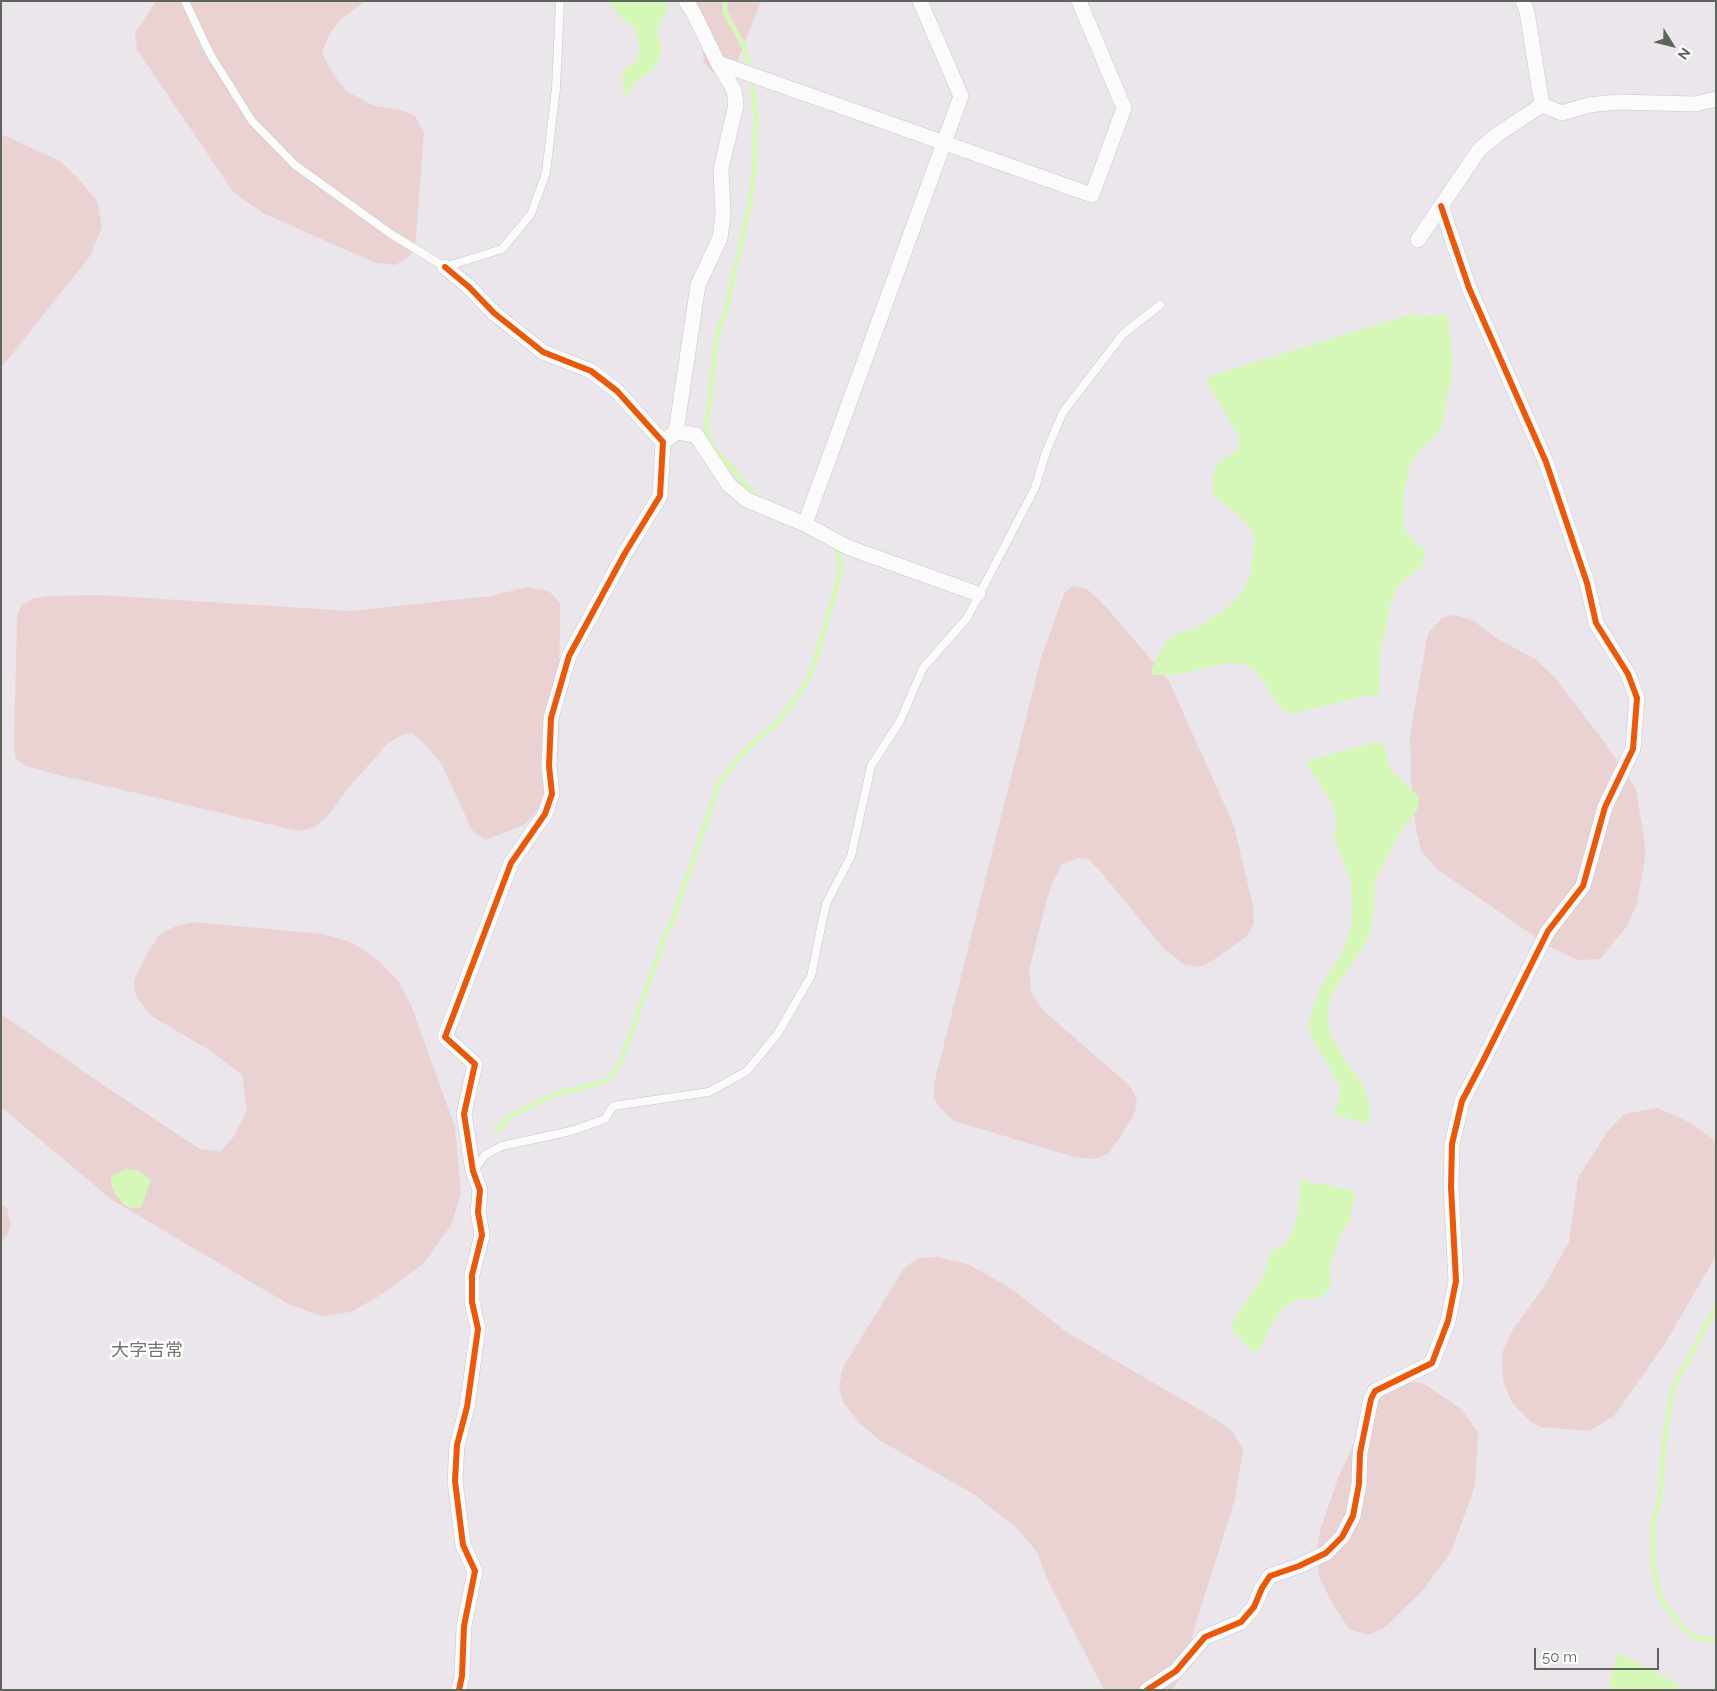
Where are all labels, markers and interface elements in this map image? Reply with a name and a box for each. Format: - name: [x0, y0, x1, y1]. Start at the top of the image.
- north arrow: [1647, 20, 1697, 70]
- text: N: [1675, 45, 1694, 63]
- district label: 大字吉常: [111, 1340, 183, 1362]
- scale bar: [1537, 1638, 1662, 1670]
- text: 50 m: [1542, 1648, 1577, 1666]

